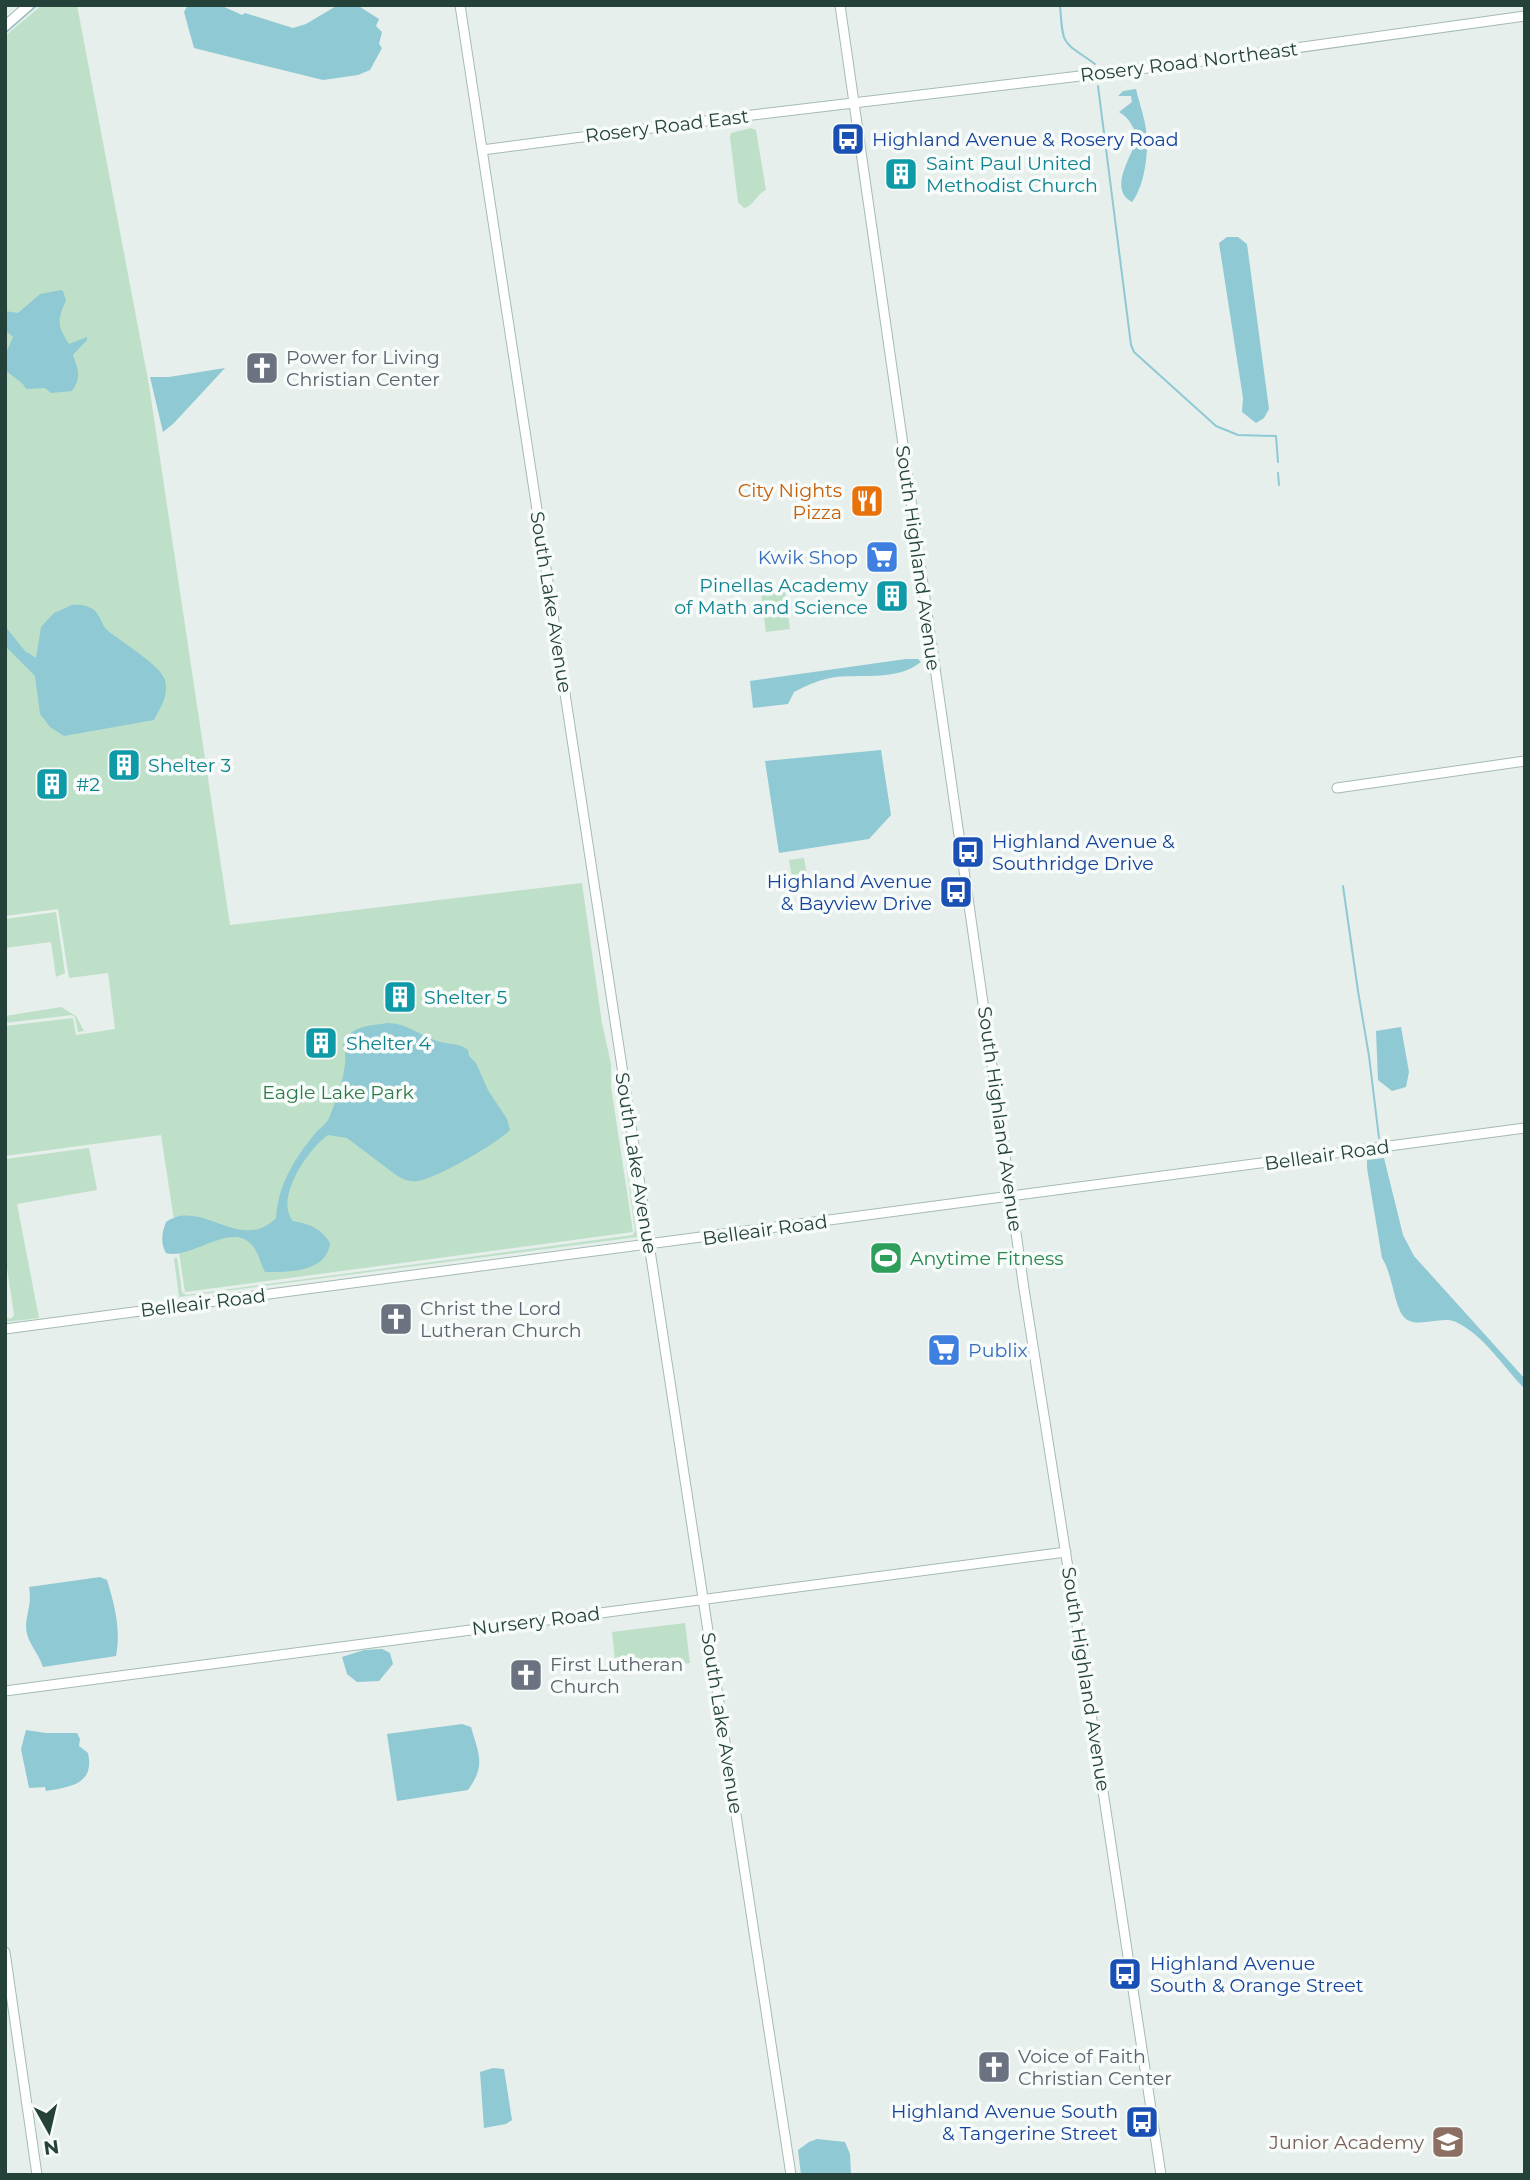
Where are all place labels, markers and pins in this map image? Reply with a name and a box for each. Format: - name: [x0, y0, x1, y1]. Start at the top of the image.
- bus stop icon: Highland Avenue & Rosery Road: [829, 120, 867, 158]
- place label: Highland Avenue & Rosery Road: [872, 128, 1179, 151]
- place label: Saint Paul United Methodist Church: [926, 152, 1098, 197]
- building icon: Saint Paul United Methodist Church: [882, 155, 920, 193]
- place label: Power for Living Christian Center: [286, 346, 440, 391]
- church icon: Power for Living Christian Center: [243, 349, 281, 387]
- place label: City Nights Pizza: [738, 479, 842, 524]
- restaurant icon: City Nights Pizza: [848, 482, 886, 520]
- supermarket icon: Kwik Shop: [863, 538, 901, 576]
- place label: Kwik Shop: [758, 546, 858, 569]
- place label: Pinellas Academy of Math and Science: [674, 574, 869, 619]
- building icon: Pinellas Academy of Math and Science: [873, 577, 911, 615]
- building icon: Shelter 3: [105, 746, 143, 784]
- place label: Shelter 3: [148, 754, 231, 777]
- building icon: #2: [33, 765, 71, 803]
- place label: #2: [76, 773, 100, 796]
- place label: Highland Avenue & Southridge Drive: [992, 830, 1175, 875]
- bus stop icon: Highland Avenue & Southridge Drive: [949, 833, 987, 871]
- place label: Highland Avenue & Bayview Drive: [767, 870, 932, 915]
- bus stop icon: Highland Avenue & Bayview Drive: [937, 873, 975, 911]
- building icon: Shelter 5: [381, 978, 419, 1016]
- place label: Shelter 5: [424, 986, 507, 1009]
- building icon: Shelter 4: [302, 1024, 340, 1062]
- place label: Shelter 4: [346, 1032, 431, 1055]
- sports icon: Anytime Fitness: [867, 1239, 905, 1277]
- place label: Anytime Fitness: [910, 1247, 1064, 1270]
- place label: Christ the Lord Lutheran Church: [420, 1297, 582, 1342]
- church icon: Christ the Lord Lutheran Church: [377, 1300, 415, 1338]
- supermarket icon: Publix: [925, 1331, 963, 1369]
- place label: Publix: [968, 1339, 1028, 1362]
- place label: First Lutheran Church: [550, 1653, 683, 1698]
- church icon: First Lutheran Church: [507, 1656, 545, 1694]
- place label: Highland Avenue South & Orange Street: [1150, 1952, 1364, 1997]
- bus stop icon: Highland Avenue South & Orange Street: [1106, 1955, 1144, 1993]
- place label: Voice of Faith Christian Center: [1018, 2045, 1172, 2090]
- church icon: Voice of Faith Christian Center: [975, 2048, 1013, 2086]
- place label: Highland Avenue South & Tangerine Street: [891, 2100, 1118, 2145]
- bus stop icon: Highland Avenue South & Tangerine Street: [1123, 2103, 1161, 2141]
- school or university icon: Junior Academy: [1429, 2123, 1467, 2161]
- place label: Junior Academy: [1268, 2131, 1425, 2154]

